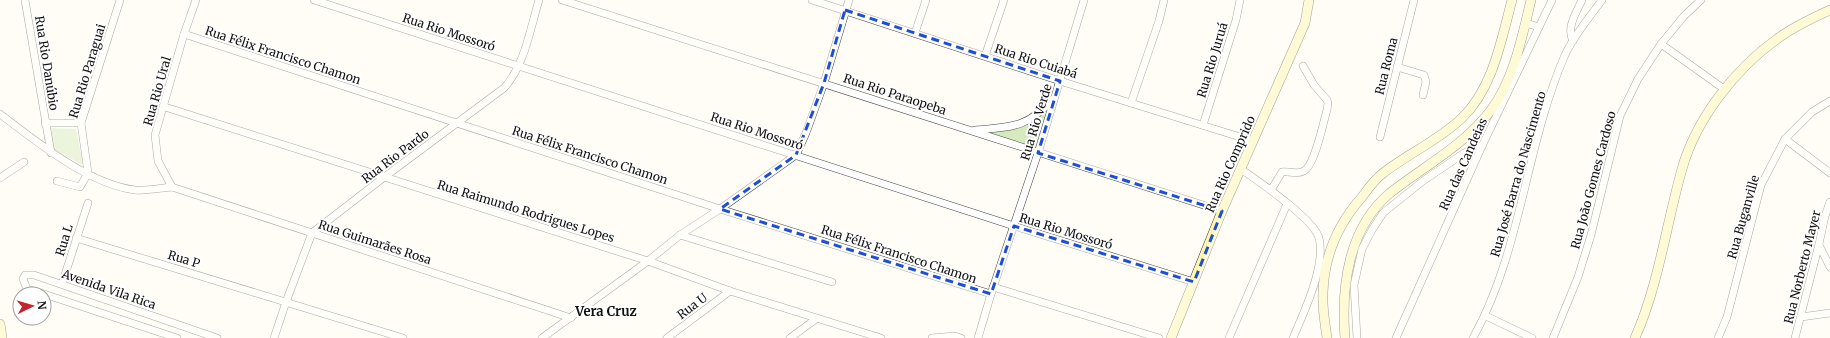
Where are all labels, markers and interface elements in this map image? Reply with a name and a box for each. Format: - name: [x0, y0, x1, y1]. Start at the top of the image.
- street label: Rua Rio Mossoró: [401, 10, 497, 54]
- street label: Rua Rio Danúbio: [32, 15, 62, 111]
- street label: Rua Rio Juruá: [1193, 20, 1231, 99]
- street label: Rua Rio Paraguai: [66, 22, 109, 120]
- street label: Rua Félix Francisco Chamon: [203, 23, 363, 87]
- street label: Rua Roma: [1372, 35, 1400, 96]
- street label: Rua Rio Cuiabá: [993, 41, 1080, 82]
- street label: Rua Rio Ural: [140, 54, 174, 127]
- street label: Rua Rio Paraopeba: [842, 70, 949, 118]
- street label: Rua Rio Verde: [1017, 82, 1055, 162]
- street label: Rua José Barra do Nascimento: [1487, 89, 1549, 259]
- street label: Rua Rio Mossoró: [709, 109, 805, 153]
- street label: Rua João Gomes Cardoso: [1567, 109, 1619, 251]
- street label: Rua Rio Comprido: [1202, 113, 1258, 215]
- street label: Rua das Candeias: [1436, 115, 1490, 213]
- street label: Rua Félix Francisco Chamon: [510, 123, 670, 187]
- street label: Rua Rio Pardo: [358, 126, 432, 186]
- street label: Rua Buganville: [1724, 174, 1762, 260]
- street label: Rua Raimundo Rodrigues Lopes: [436, 177, 616, 245]
- street label: Rua Norberto Mayer: [1781, 208, 1824, 325]
- street label: Rua Rio Mossoró: [1018, 210, 1114, 252]
- street label: Rua Guimarães Rosa: [317, 217, 434, 268]
- street label: Rua L: [52, 222, 76, 258]
- street label: Rua Félix Francisco Chamon: [819, 222, 979, 286]
- street label: Rua P: [166, 247, 202, 271]
- street label: Avenida Vila Rica: [59, 266, 159, 312]
- north arrow: [12, 286, 52, 326]
- street label: Rua U: [674, 290, 710, 322]
- text: N: [35, 300, 49, 310]
- district label: Vera Cruz: [574, 303, 637, 320]

